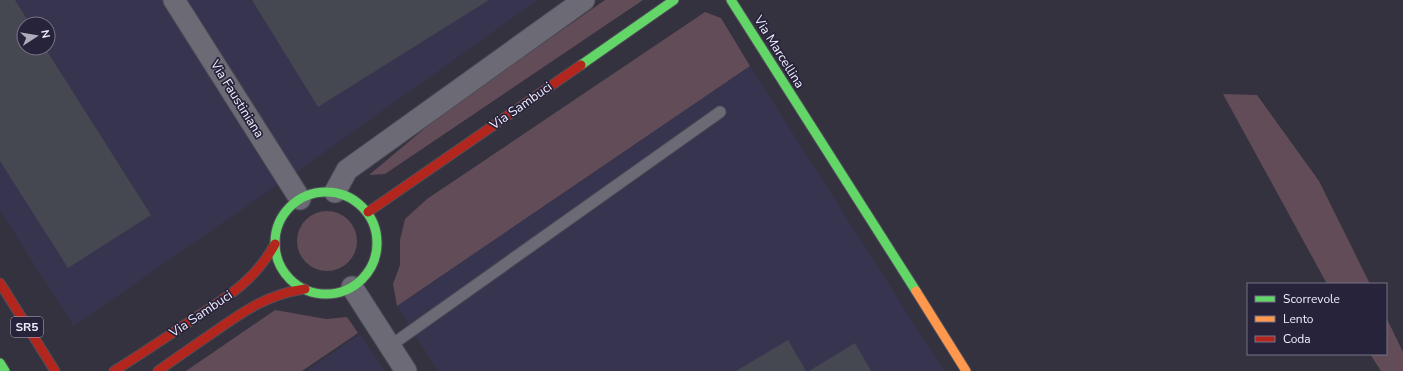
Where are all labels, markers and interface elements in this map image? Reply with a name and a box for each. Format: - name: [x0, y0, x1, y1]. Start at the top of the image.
- street label: Via Marcellina: [749, 11, 809, 92]
- north arrow: [16, 16, 56, 56]
- text: N: [37, 28, 53, 40]
- street label: Via Faustiniana: [205, 56, 268, 141]
- street label: Via Sambuci: [485, 78, 556, 135]
- legend: [1247, 283, 1387, 355]
- street label: Via Sambuci: [165, 286, 236, 342]
- text: Scorrevole: [1283, 291, 1340, 307]
- text: Lento: [1283, 311, 1314, 327]
- road number: SR5: [11, 317, 43, 337]
- text: Coda: [1283, 331, 1311, 347]

